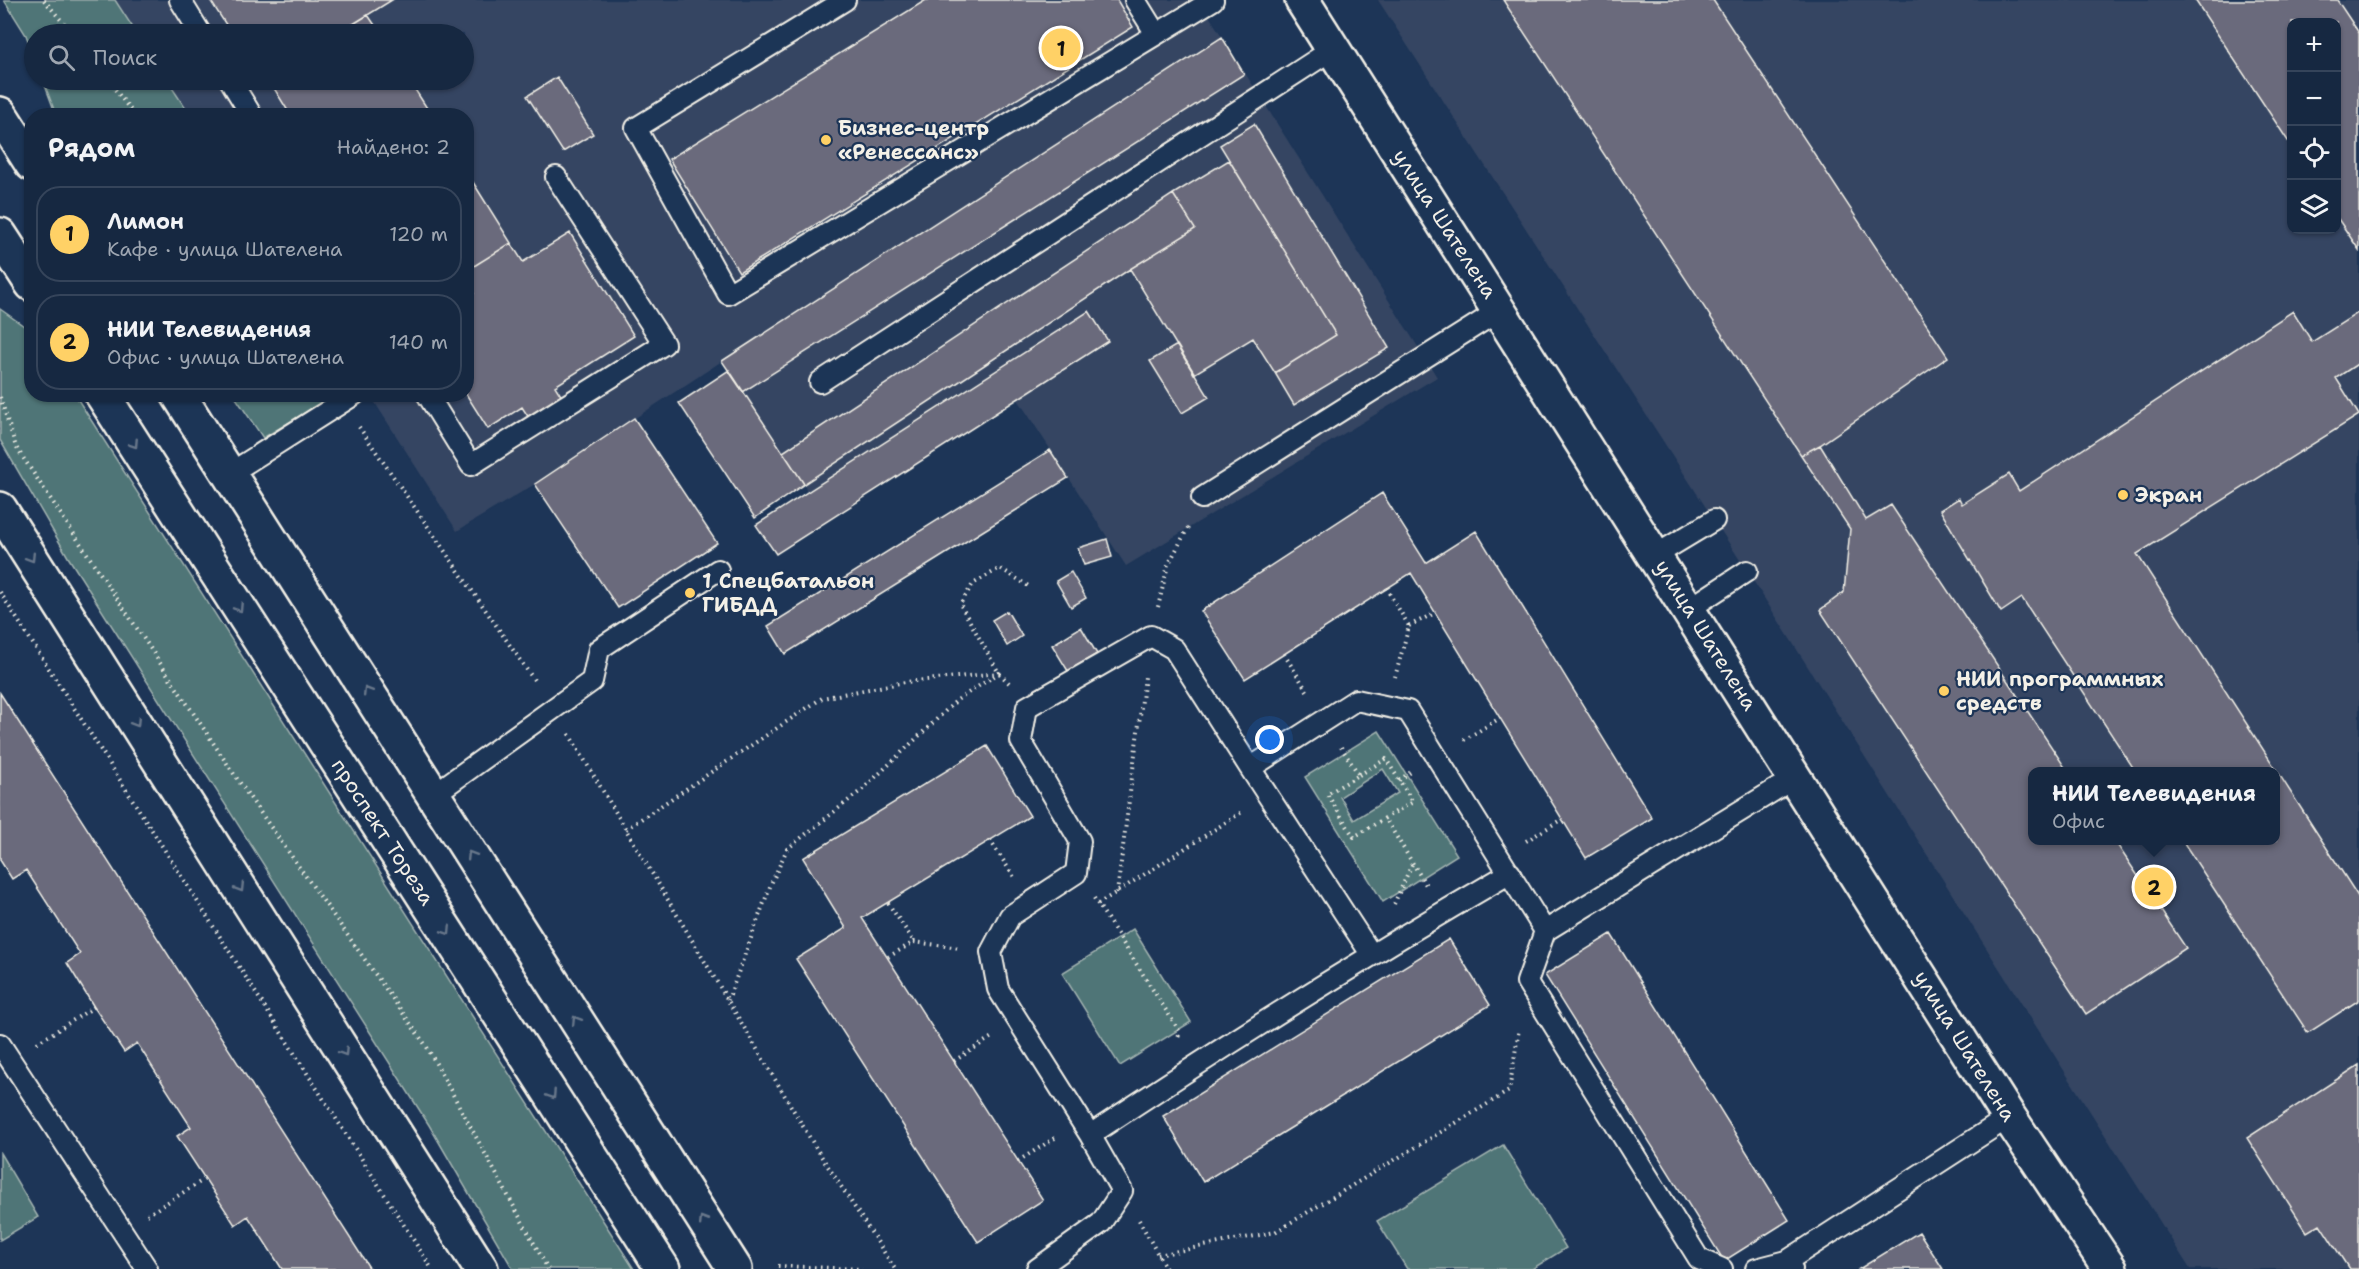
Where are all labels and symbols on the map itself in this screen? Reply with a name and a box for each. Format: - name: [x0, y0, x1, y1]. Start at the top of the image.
- pin: 1: [1042, 26, 1080, 70]
- place label: Бизнес-центр «Ренессанс»: [838, 114, 989, 166]
- marker: Бизнес-центр «Ренессанс»: [819, 133, 833, 147]
- street label: улица Шателена: [1386, 144, 1504, 304]
- one-way arrow: [127, 437, 138, 448]
- place label: Экран: [2135, 481, 2202, 509]
- marker: Экран: [2116, 488, 2130, 502]
- one-way arrow: [24, 552, 36, 562]
- street label: улица Шателена: [1648, 554, 1764, 716]
- place label: 1 Спецбатальон ГИБДД: [702, 567, 874, 619]
- marker: 1 Спецбатальон ГИБДД: [683, 586, 697, 600]
- one-way arrow: [232, 602, 244, 612]
- place label: НИИ программных средств: [1956, 665, 2163, 717]
- marker: НИИ программных средств: [1937, 684, 1951, 698]
- one-way arrow: [362, 687, 374, 697]
- one-way arrow: [128, 717, 140, 727]
- your location: [1255, 725, 1284, 754]
- street label: проспект Тореза: [325, 753, 441, 911]
- one-way arrow: [467, 851, 479, 861]
- pin: 2: [2134, 864, 2174, 910]
- one-way arrow: [232, 881, 243, 892]
- one-way arrow: [439, 925, 451, 935]
- street label: улица Шателена: [1907, 965, 2023, 1127]
- one-way arrow: [572, 1016, 583, 1027]
- one-way arrow: [337, 1046, 348, 1057]
- one-way arrow: [545, 1088, 556, 1099]
- one-way arrow: [700, 1215, 711, 1226]

